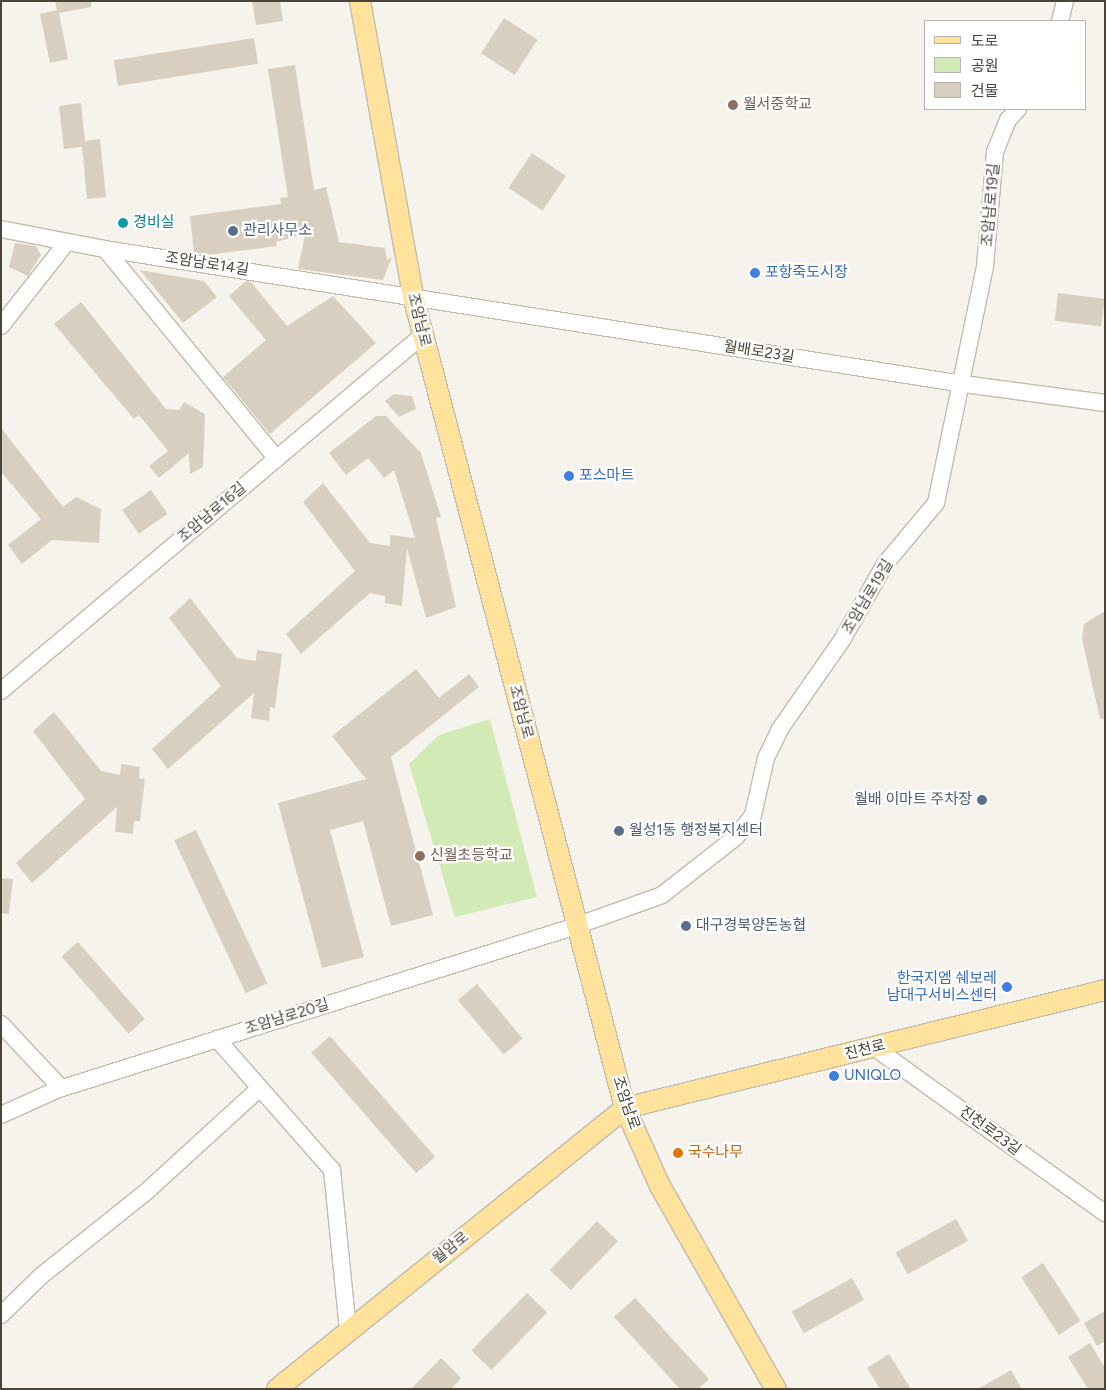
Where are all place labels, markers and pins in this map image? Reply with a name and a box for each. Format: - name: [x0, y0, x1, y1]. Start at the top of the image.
- place label: 월서중학교: [743, 96, 812, 114]
- marker: 월서중학교: [727, 99, 739, 111]
- place label: 경비실: [133, 214, 174, 232]
- marker: 경비실: [117, 217, 129, 229]
- place label: 관리사무소: [243, 222, 312, 240]
- marker: 관리사무소: [227, 225, 239, 237]
- place label: 포항죽도시장: [765, 264, 848, 282]
- marker: 포항죽도시장: [749, 267, 761, 279]
- place label: 포스마트: [579, 467, 634, 485]
- marker: 포스마트: [563, 470, 575, 482]
- place label: 월배 이마트 주차장: [854, 791, 972, 809]
- marker: 월배 이마트 주차장: [976, 794, 988, 806]
- place label: 월성1동 행정복지센터: [629, 822, 763, 840]
- marker: 월성1동 행정복지센터: [613, 825, 625, 837]
- place label: 신월초등학교: [430, 847, 513, 865]
- marker: 신월초등학교: [414, 850, 426, 862]
- place label: 대구경북양돈농협: [696, 917, 806, 935]
- marker: 대구경북양돈농협: [680, 920, 692, 932]
- place label: 한국지엠 쉐보레 남대구서비스센터: [887, 969, 997, 1004]
- marker: 한국지엠 쉐보레 남대구서비스센터: [1001, 981, 1013, 993]
- place label: UNIQLO: [844, 1067, 901, 1085]
- marker: UNIQLO: [828, 1070, 840, 1082]
- place label: 국수나무: [688, 1144, 743, 1162]
- marker: 국수나무: [672, 1147, 684, 1159]

